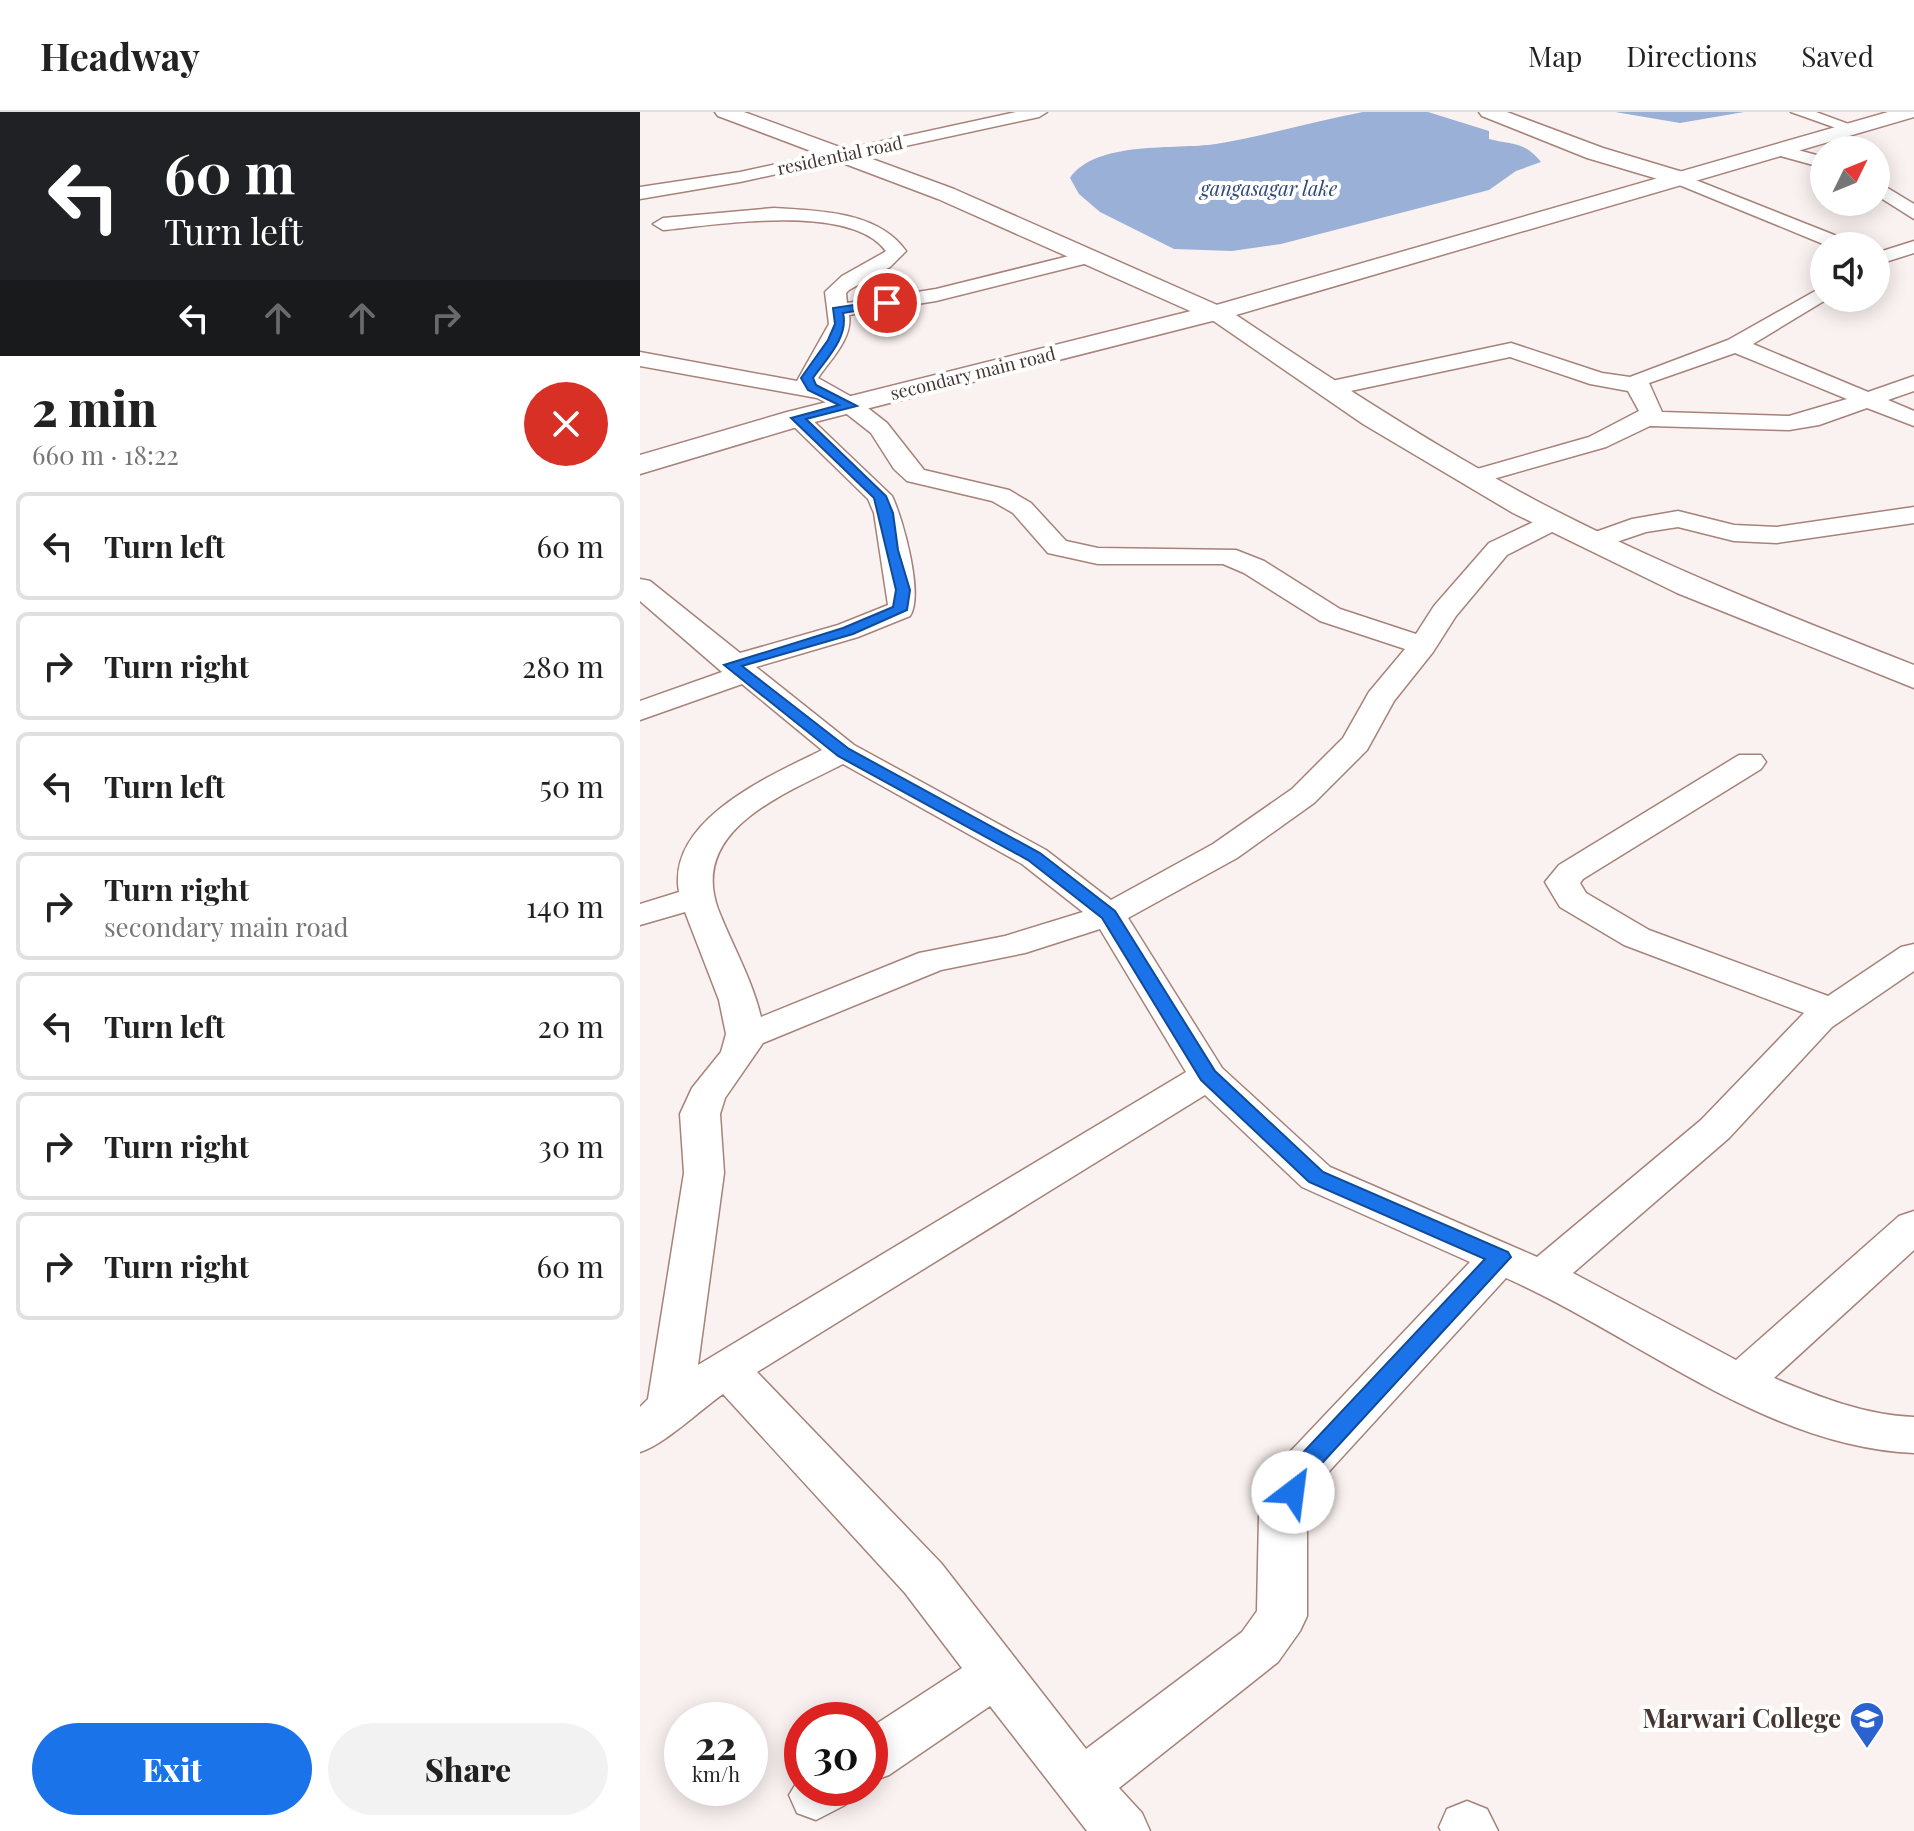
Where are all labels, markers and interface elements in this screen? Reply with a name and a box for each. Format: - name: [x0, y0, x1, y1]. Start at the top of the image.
- text: Headway: [40, 30, 200, 81]
- text: Map: [1528, 37, 1582, 74]
- text: Directions: [1626, 37, 1757, 74]
- text: Saved: [1801, 37, 1874, 74]
- street label: residential road: [775, 130, 905, 180]
- text: 60 m: [164, 134, 295, 209]
- north arrow: [1810, 136, 1890, 216]
- map controls: [1810, 136, 1890, 312]
- icon: left: [32, 144, 136, 248]
- water label: gangasagar lake: [1199, 174, 1338, 201]
- text: Turn left: [164, 206, 303, 254]
- button: sound: [1810, 232, 1890, 312]
- pin: [853, 269, 921, 337]
- icon: arrive: [865, 281, 909, 325]
- icon: left: [172, 296, 216, 340]
- icon: ahead: [256, 296, 300, 340]
- icon: ahead: [340, 296, 384, 340]
- icon: right: [424, 296, 468, 340]
- street label: secondary main road: [888, 341, 1058, 405]
- text: 2 min: [32, 375, 157, 439]
- button: close: [524, 382, 608, 466]
- text: 660 m · 18:22: [32, 437, 179, 472]
- icon: left: [36, 524, 80, 568]
- text: Turn left: [104, 526, 225, 566]
- text: 60 m: [536, 526, 604, 566]
- icon: right: [36, 644, 80, 688]
- text: Turn right: [104, 646, 249, 686]
- text: 280 m: [522, 646, 604, 686]
- icon: left: [36, 764, 80, 808]
- text: Turn left: [104, 766, 225, 806]
- text: 50 m: [539, 766, 604, 806]
- text: Turn right: [104, 869, 249, 909]
- icon: right: [36, 884, 80, 928]
- text: 140 m: [526, 886, 604, 926]
- text: secondary main road: [104, 909, 349, 944]
- icon: left: [36, 1004, 80, 1048]
- text: Turn left: [104, 1006, 225, 1046]
- text: 20 m: [538, 1006, 604, 1046]
- icon: right: [36, 1124, 80, 1168]
- text: Turn right: [104, 1126, 249, 1166]
- text: 30 m: [538, 1126, 604, 1166]
- icon: right: [36, 1244, 80, 1288]
- text: Turn right: [104, 1246, 249, 1286]
- text: 60 m: [536, 1246, 604, 1286]
- position arrow: [1251, 1450, 1335, 1534]
- place label: Marwari College: [1642, 1700, 1841, 1735]
- school or university icon: Marwari College: [1848, 1700, 1886, 1750]
- speed limit sign: 30: [784, 1702, 888, 1806]
- text: 22: [695, 1717, 737, 1770]
- button: Exit: [32, 1723, 312, 1815]
- button: Share: [328, 1723, 608, 1815]
- text: km/h: [692, 1760, 740, 1787]

